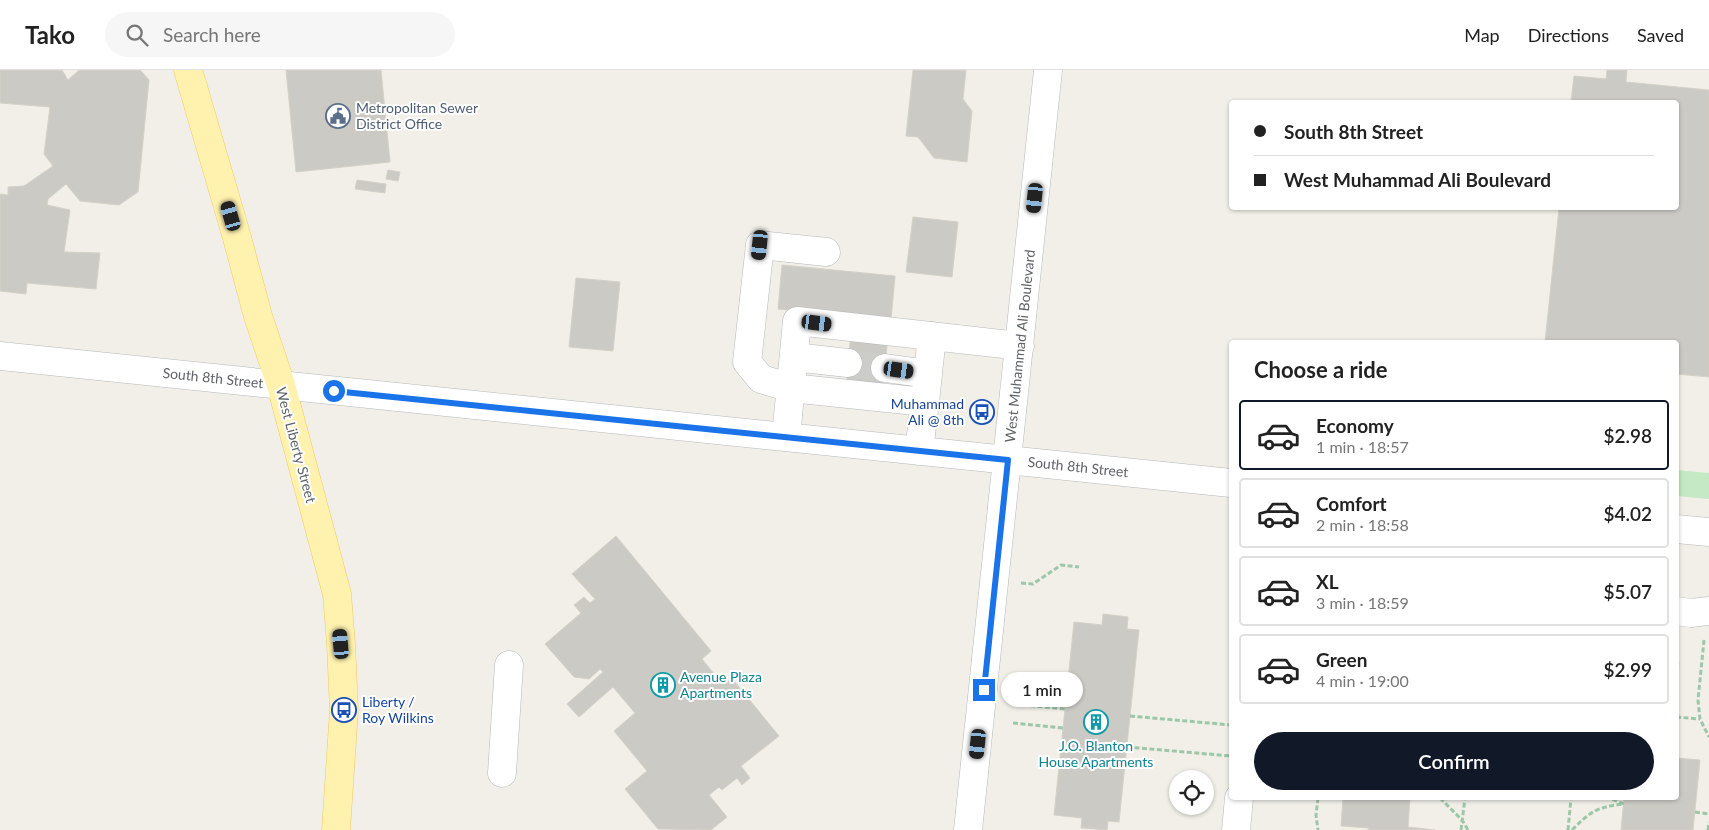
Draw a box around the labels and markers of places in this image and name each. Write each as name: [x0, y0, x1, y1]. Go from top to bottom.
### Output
place label: Metropolitan Sewer District Office: [356, 99, 478, 132]
public building icon: Metropolitan Sewer District Office: [325, 103, 351, 129]
place label: Muhammad Ali @ 8th: [891, 395, 964, 428]
bus stop icon: Muhammad Ali @ 8th: [969, 399, 995, 425]
place label: Avenue Plaza Apartments: [680, 668, 762, 701]
building icon: Avenue Plaza Apartments: [650, 672, 676, 698]
place label: Liberty / Roy Wilkins: [362, 693, 434, 726]
bus stop icon: Liberty / Roy Wilkins: [331, 697, 357, 723]
building icon: J.O. Blanton House Apartments: [1083, 709, 1109, 735]
place label: J.O. Blanton House Apartments: [1039, 737, 1153, 770]

